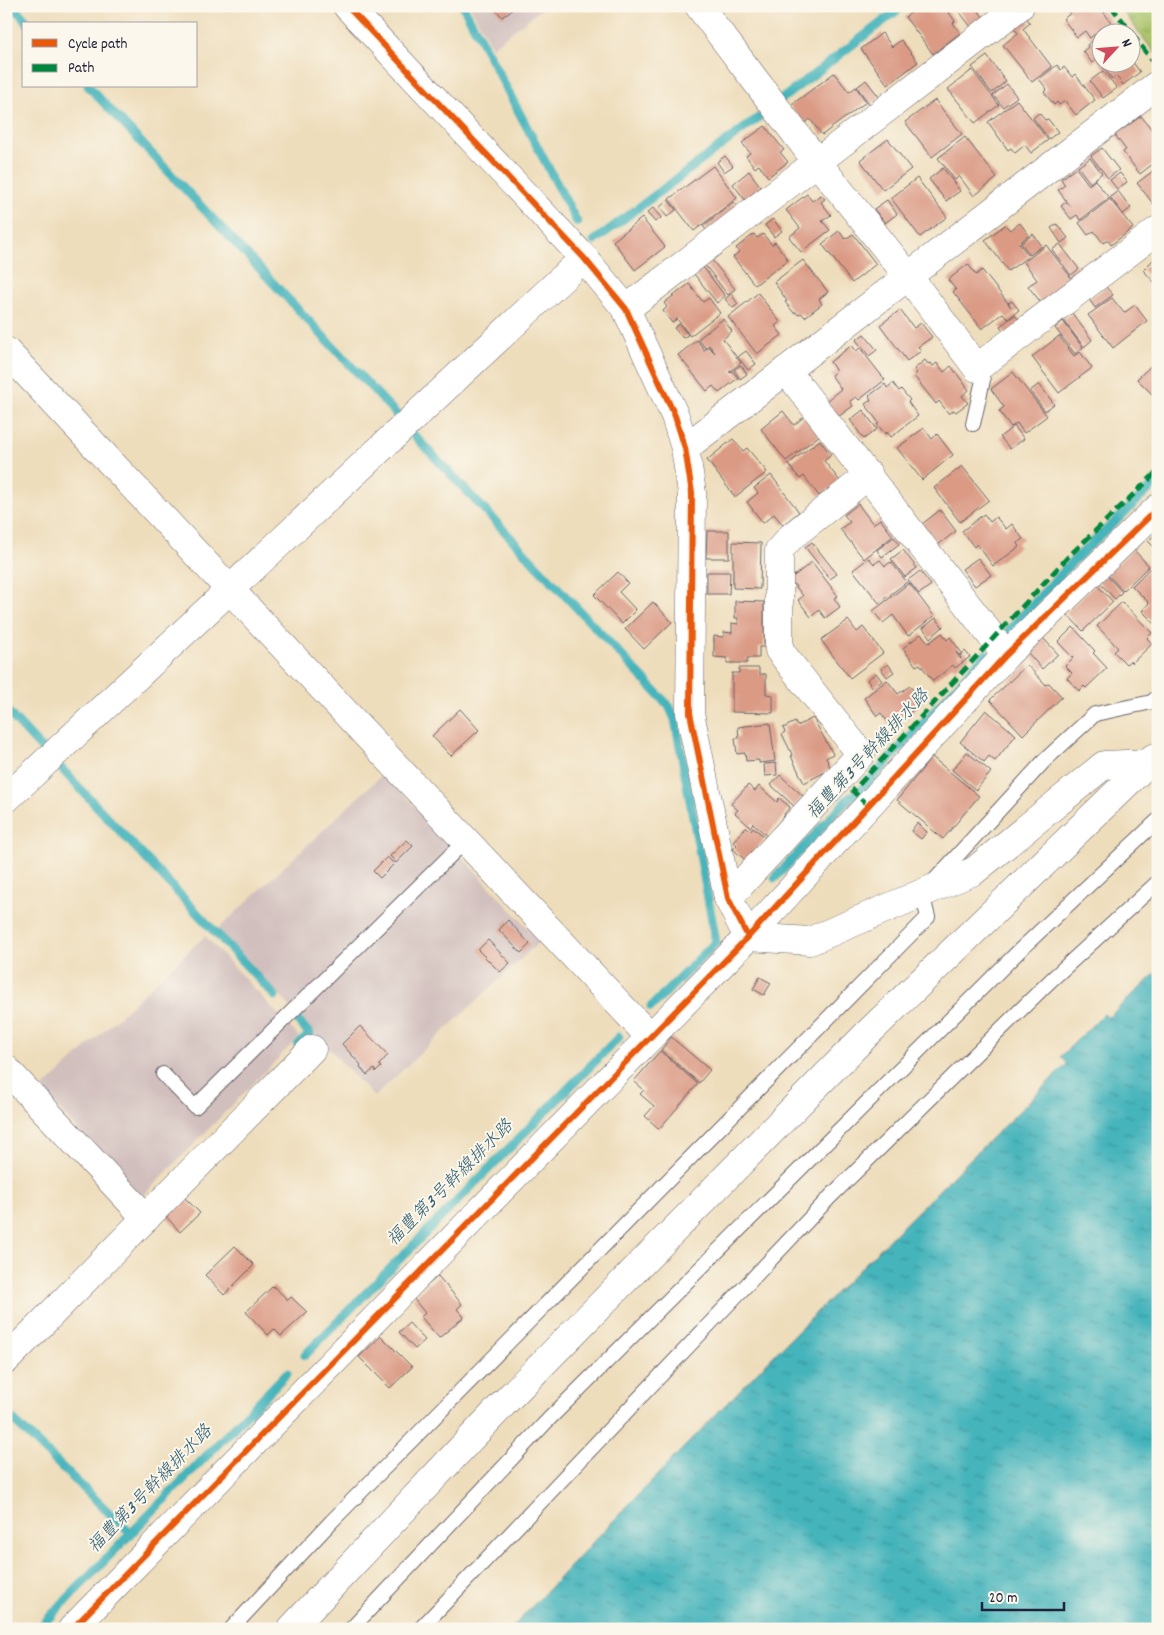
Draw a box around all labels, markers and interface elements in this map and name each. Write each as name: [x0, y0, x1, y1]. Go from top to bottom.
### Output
legend: [22, 22, 198, 88]
north arrow: [1092, 22, 1142, 72]
text: Cycle path: [68, 34, 128, 56]
text: N: [1115, 36, 1136, 51]
text: Path: [68, 58, 94, 80]
water label: 福豊第3号幹線排水路: [802, 684, 937, 826]
water label: 福豊第3号幹線排水路: [382, 1114, 521, 1253]
water label: 福豊第3号幹線排水路: [83, 1419, 220, 1560]
scale bar: [982, 1580, 1064, 1612]
text: 20 m: [989, 1588, 1017, 1610]

